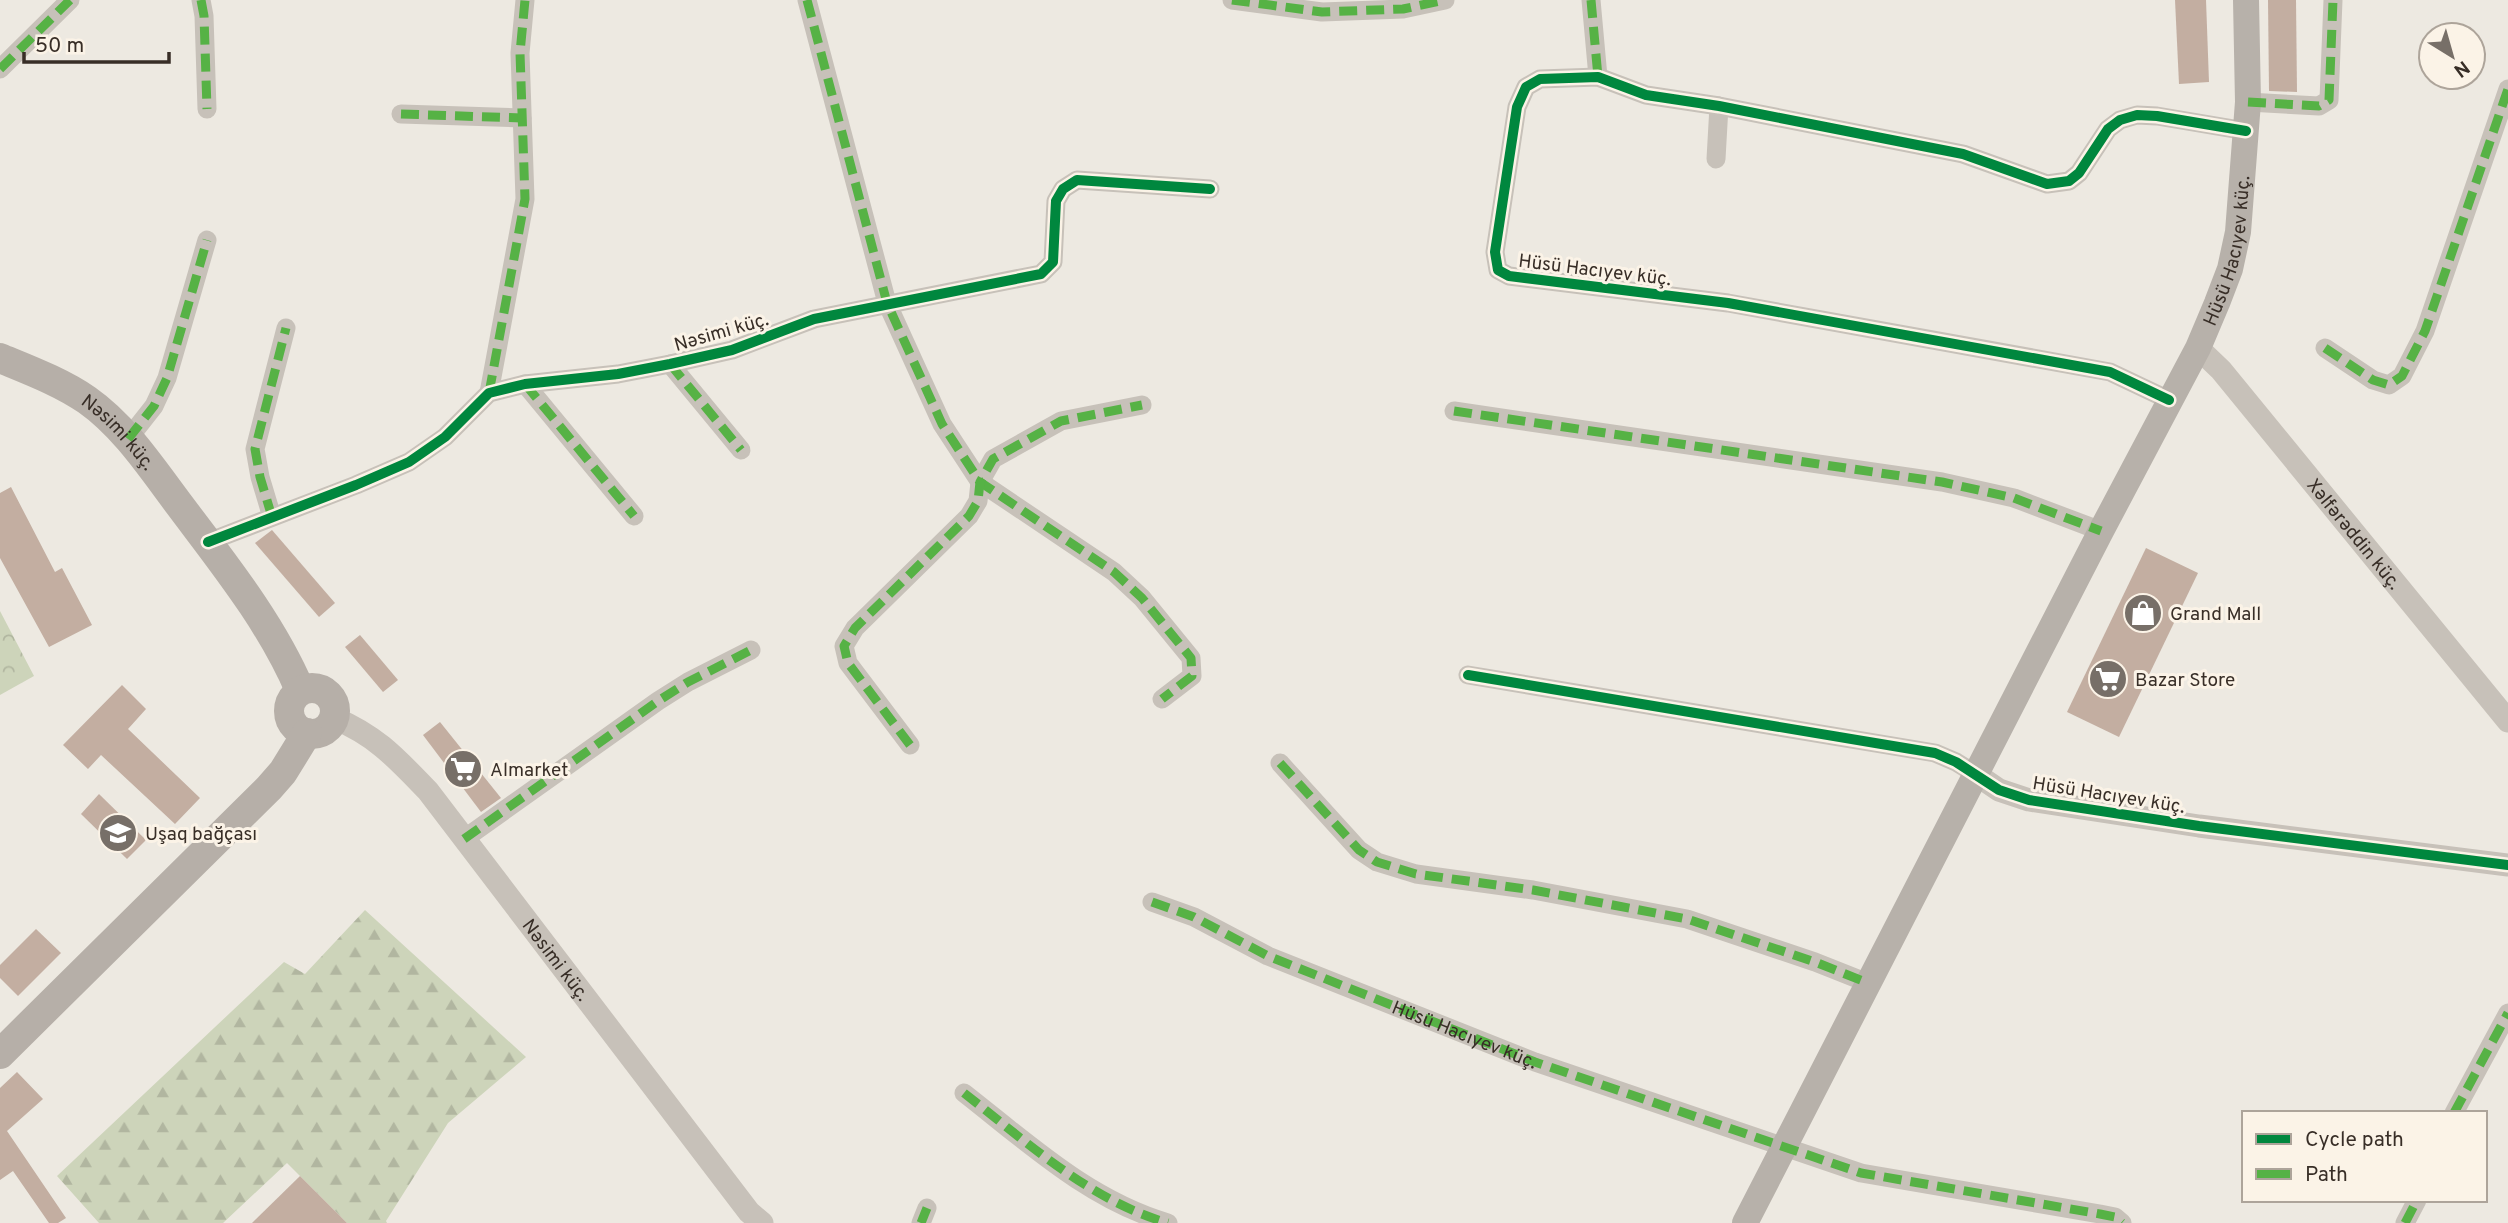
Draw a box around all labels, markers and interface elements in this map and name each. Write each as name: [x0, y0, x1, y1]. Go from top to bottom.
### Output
scale bar: [24, 21, 170, 65]
north arrow: [2417, 21, 2487, 91]
text: 50 m: [35, 33, 84, 60]
text: N: [2448, 54, 2474, 82]
street label: Hüsü Hacıyev küç.: [2199, 175, 2256, 330]
street label: Hüsü Hacıyev küç.: [1517, 250, 1673, 292]
street label: Nəsimi küç.: [671, 308, 772, 358]
street label: Nəsimi küç.: [76, 390, 160, 476]
street label: Xəlfərəddin küç.: [2301, 474, 2406, 595]
shop icon: Grand Mall: [2122, 592, 2164, 634]
place label: Grand Mall: [2170, 603, 2261, 627]
supermarket icon: Bazar Store: [2087, 658, 2129, 700]
place label: Bazar Store: [2135, 669, 2235, 693]
supermarket icon: Almarket: [442, 748, 484, 790]
place label: Almarket: [490, 759, 568, 783]
street label: Hüsü Hacıyev küç.: [2031, 772, 2187, 820]
school or university icon: Uşaq bağçası: [97, 812, 139, 854]
place label: Uşaq bağçası: [145, 823, 257, 847]
street label: Nəsimi küç.: [516, 915, 594, 1007]
street label: Hüsü Hacıyev küç.: [1388, 996, 1540, 1076]
legend: [2242, 1111, 2487, 1202]
text: Cycle path: [2305, 1127, 2404, 1154]
text: Path: [2305, 1162, 2348, 1189]

